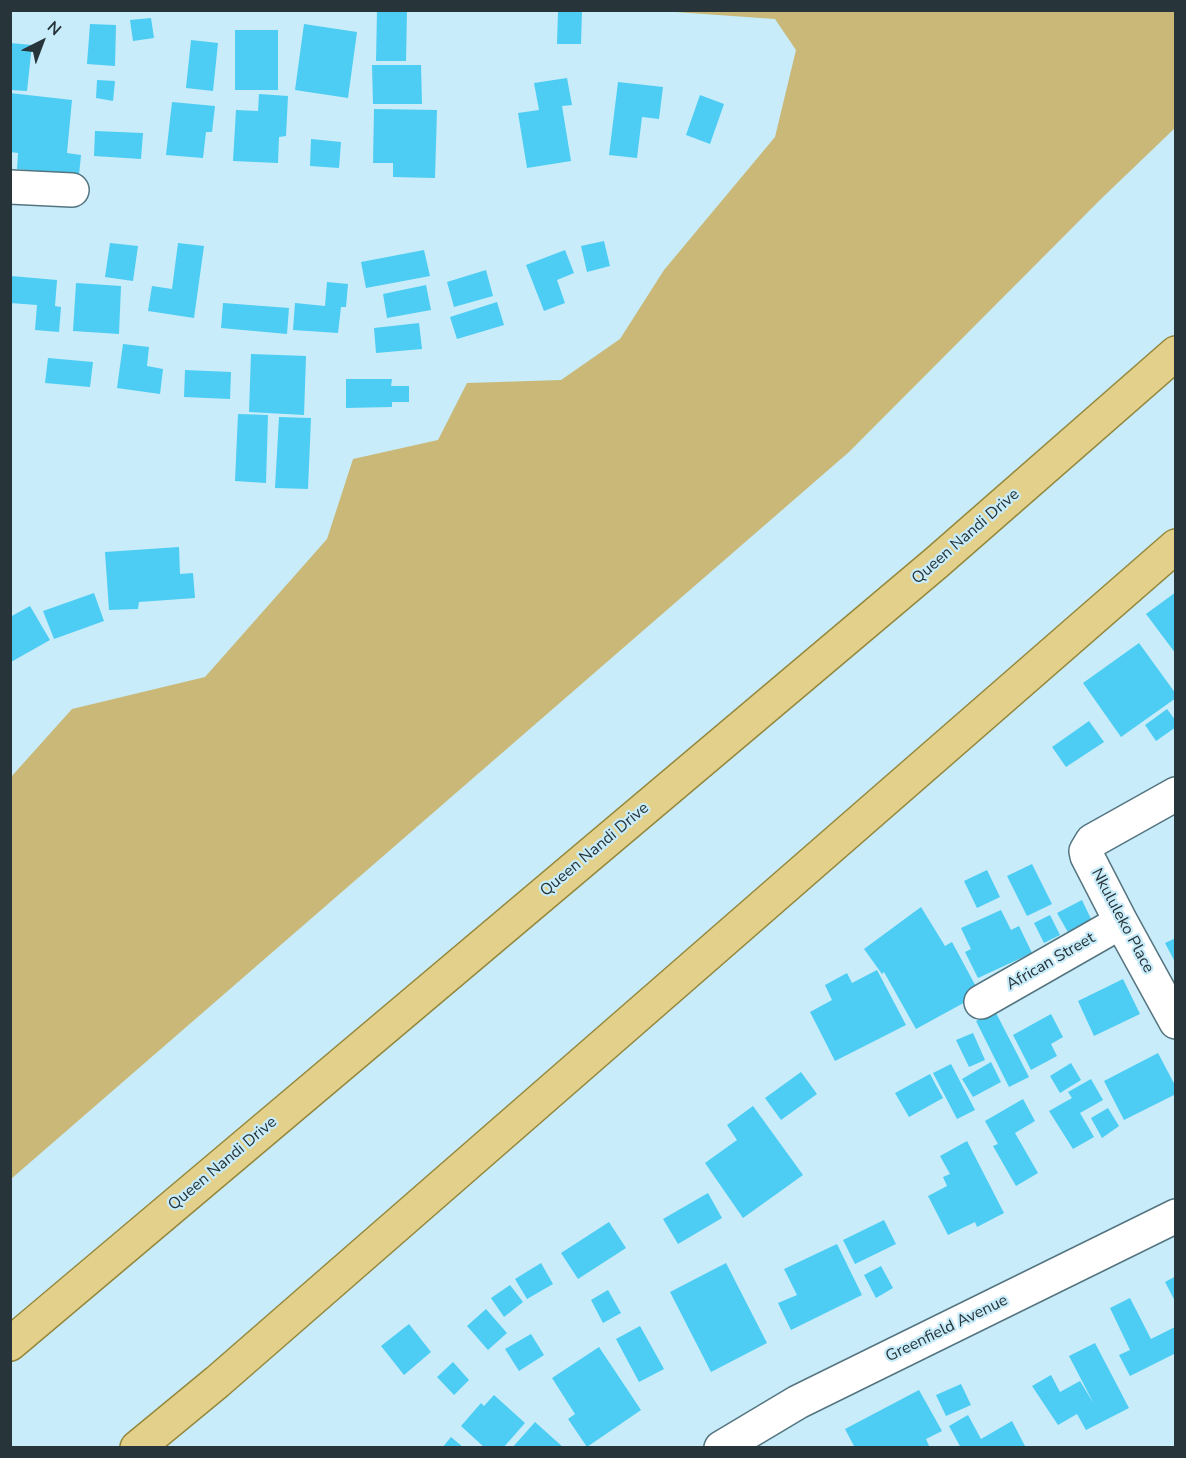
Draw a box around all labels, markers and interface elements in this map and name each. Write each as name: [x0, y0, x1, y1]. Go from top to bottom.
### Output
north arrow: [12, 12, 72, 72]
text: N: [42, 16, 66, 41]
street label: Queen Nandi Drive: [908, 485, 1024, 589]
street label: Queen Nandi Drive: [537, 799, 653, 901]
street label: Nkululeko Place: [1086, 865, 1158, 977]
street label: African Street: [1003, 929, 1099, 995]
street label: Queen Nandi Drive: [165, 1113, 281, 1215]
street label: Greenfield Avenue: [883, 1291, 1011, 1367]

